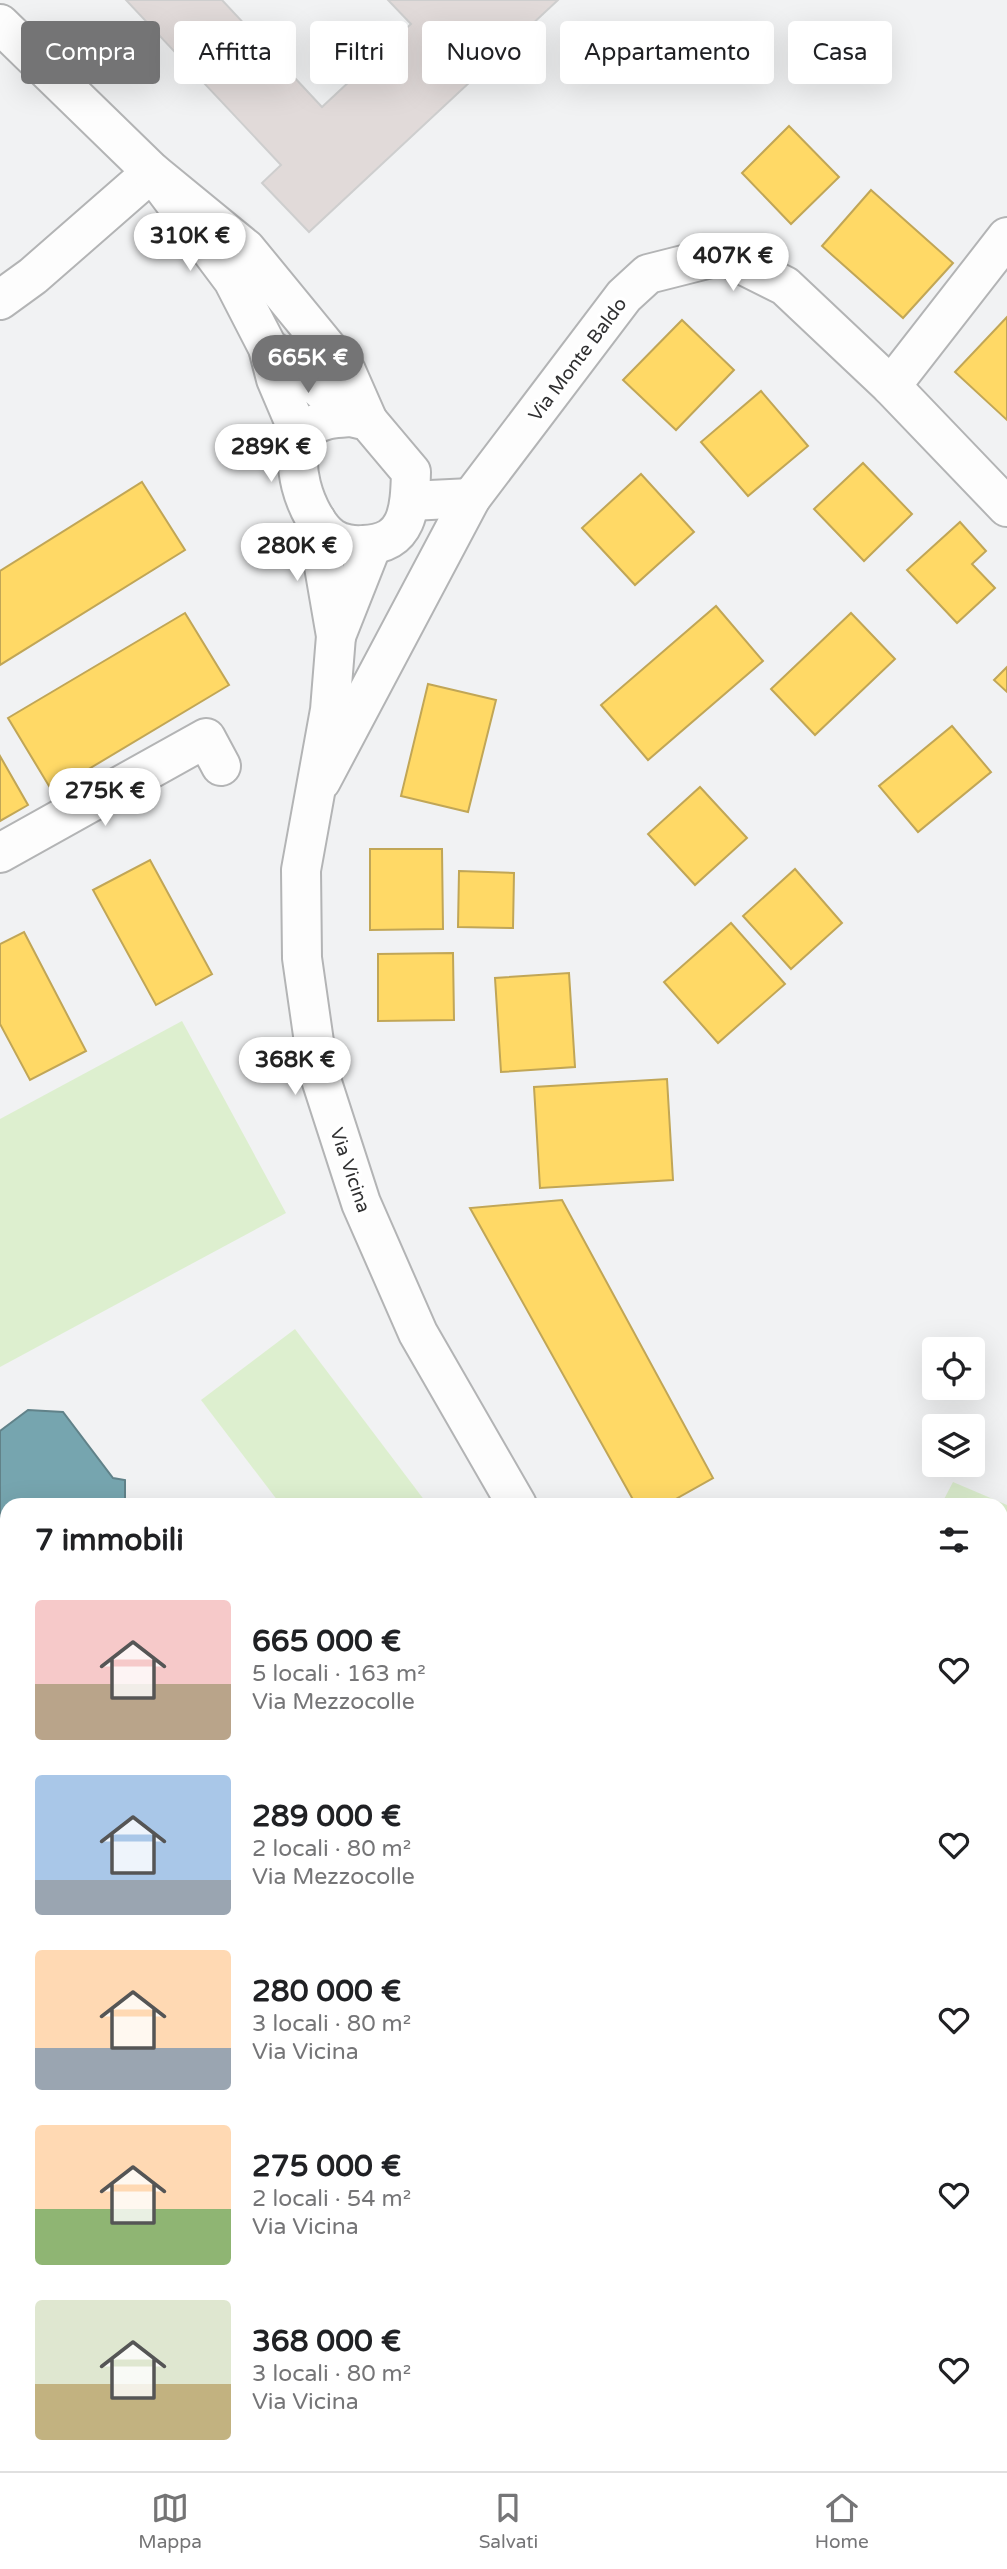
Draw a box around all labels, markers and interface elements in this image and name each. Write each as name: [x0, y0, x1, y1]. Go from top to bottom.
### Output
chip: Compra: [21, 21, 160, 84]
chip: Affitta: [174, 21, 296, 84]
chip: Filtri: [310, 21, 408, 84]
chip: Nuovo: [422, 21, 546, 84]
chip: Appartamento: [560, 21, 774, 84]
chip: Casa: [788, 21, 892, 84]
pin: 310K €: [133, 214, 247, 273]
text: 310K €: [150, 222, 230, 250]
pin: 407K €: [676, 233, 790, 293]
text: 407K €: [693, 242, 773, 270]
street label: Via Monte Baldo: [524, 293, 631, 426]
pin: 665K €: [251, 336, 365, 395]
text: 665K €: [268, 344, 348, 372]
pin: 289K €: [214, 424, 328, 484]
text: 289K €: [231, 433, 311, 461]
pin: 280K €: [240, 524, 354, 583]
text: 280K €: [257, 532, 337, 560]
pin: 275K €: [48, 768, 162, 828]
text: 275K €: [65, 777, 145, 805]
pin: 368K €: [238, 1038, 352, 1097]
text: 368K €: [255, 1046, 335, 1074]
street label: Via Vicina: [325, 1125, 375, 1216]
map controls: [922, 1337, 985, 1477]
button: locate: [922, 1337, 985, 1400]
button: layers: [922, 1414, 985, 1477]
icon: filters: [935, 1521, 973, 1559]
text: 7 immobili: [35, 1522, 184, 1559]
text: 665 000 €: [252, 1623, 401, 1660]
icon: home: [91, 1628, 175, 1712]
icon: heart: [935, 1651, 973, 1689]
text: 5 locali · 163 m²: [252, 1660, 426, 1688]
text: Via Mezzocolle: [252, 1688, 415, 1716]
text: 289 000 €: [252, 1798, 401, 1835]
icon: home: [91, 1803, 175, 1887]
icon: heart: [935, 1826, 973, 1864]
text: 2 locali · 80 m²: [252, 1835, 411, 1863]
text: Via Mezzocolle: [252, 1863, 415, 1891]
text: 280 000 €: [252, 1973, 401, 2010]
icon: home: [91, 1978, 175, 2062]
icon: heart: [935, 2001, 973, 2039]
text: 3 locali · 80 m²: [252, 2010, 411, 2038]
text: Via Vicina: [252, 2038, 359, 2066]
text: 275 000 €: [252, 2148, 401, 2185]
icon: home: [91, 2153, 175, 2237]
icon: heart: [935, 2176, 973, 2214]
text: 2 locali · 54 m²: [252, 2185, 411, 2213]
text: Via Vicina: [252, 2213, 359, 2241]
text: 368 000 €: [252, 2323, 401, 2360]
icon: home: [91, 2328, 175, 2412]
icon: heart: [935, 2351, 973, 2389]
text: 3 locali · 80 m²: [252, 2360, 411, 2388]
text: Via Vicina: [252, 2388, 359, 2416]
tab: Mappa: [138, 2489, 202, 2553]
tab: Salvati: [479, 2489, 538, 2553]
tab: Home: [815, 2489, 869, 2553]

